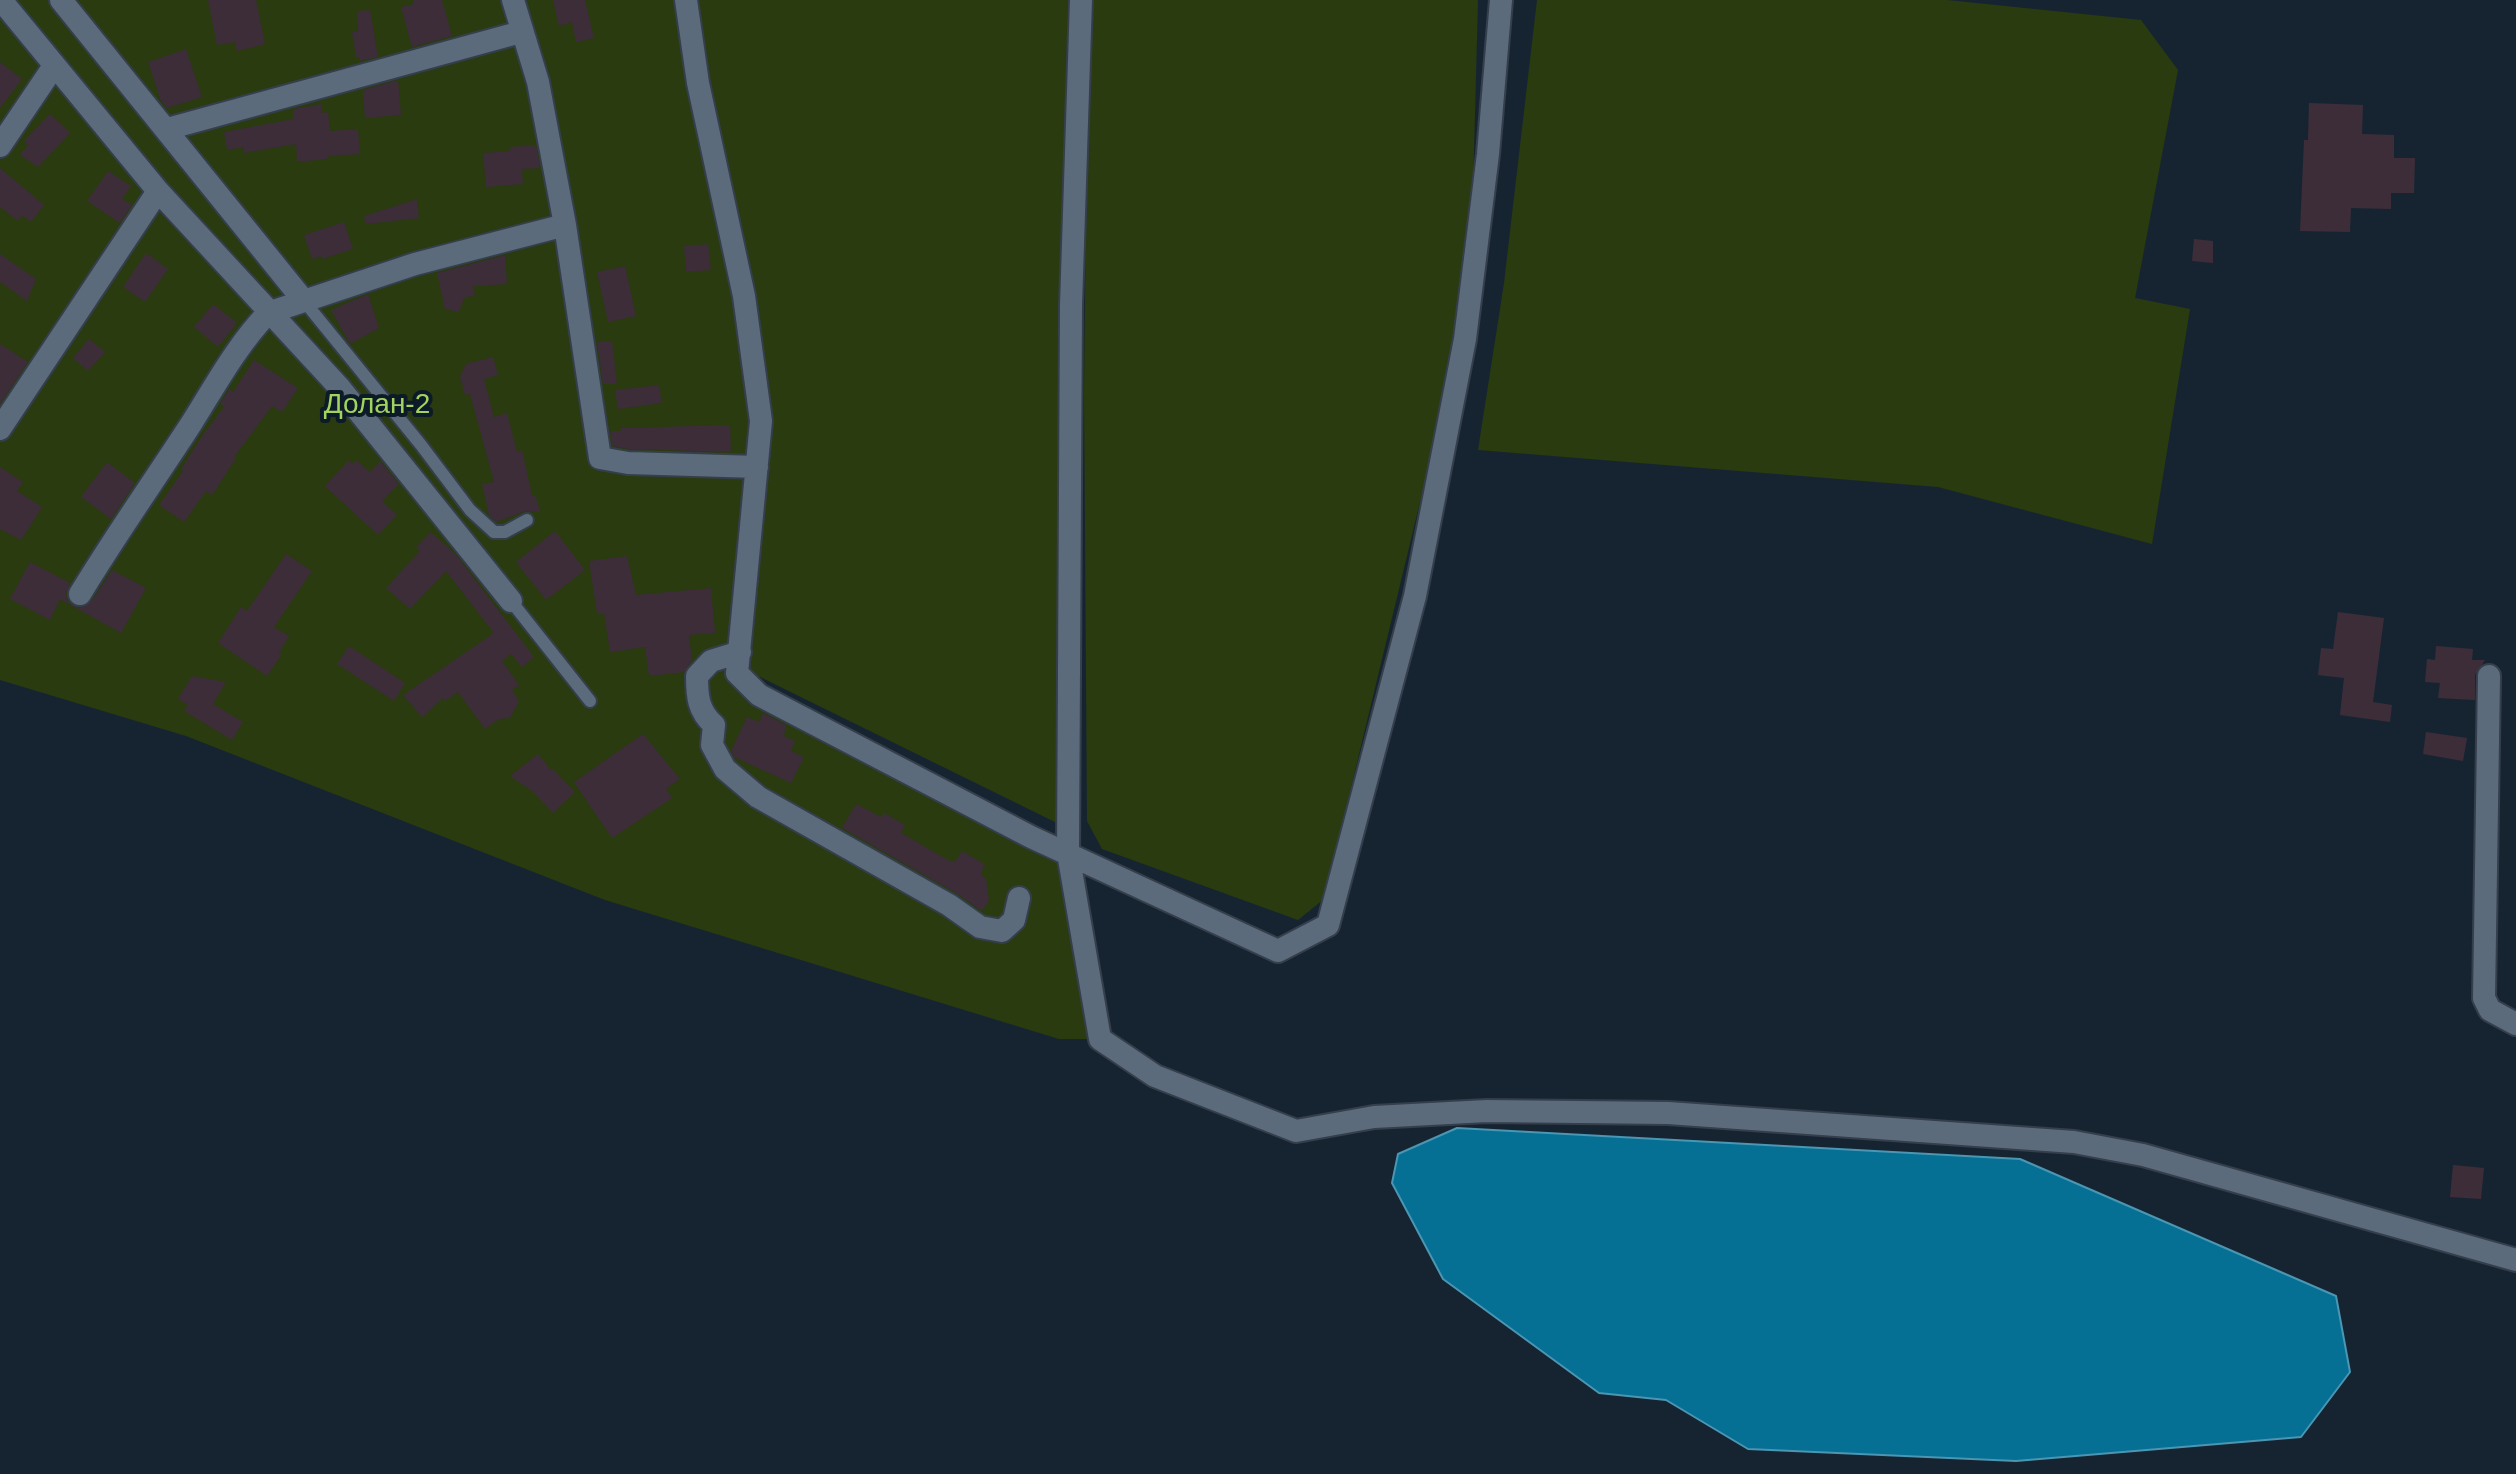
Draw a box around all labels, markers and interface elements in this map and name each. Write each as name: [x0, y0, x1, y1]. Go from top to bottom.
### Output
park label: Долан-2: [324, 388, 430, 422]

